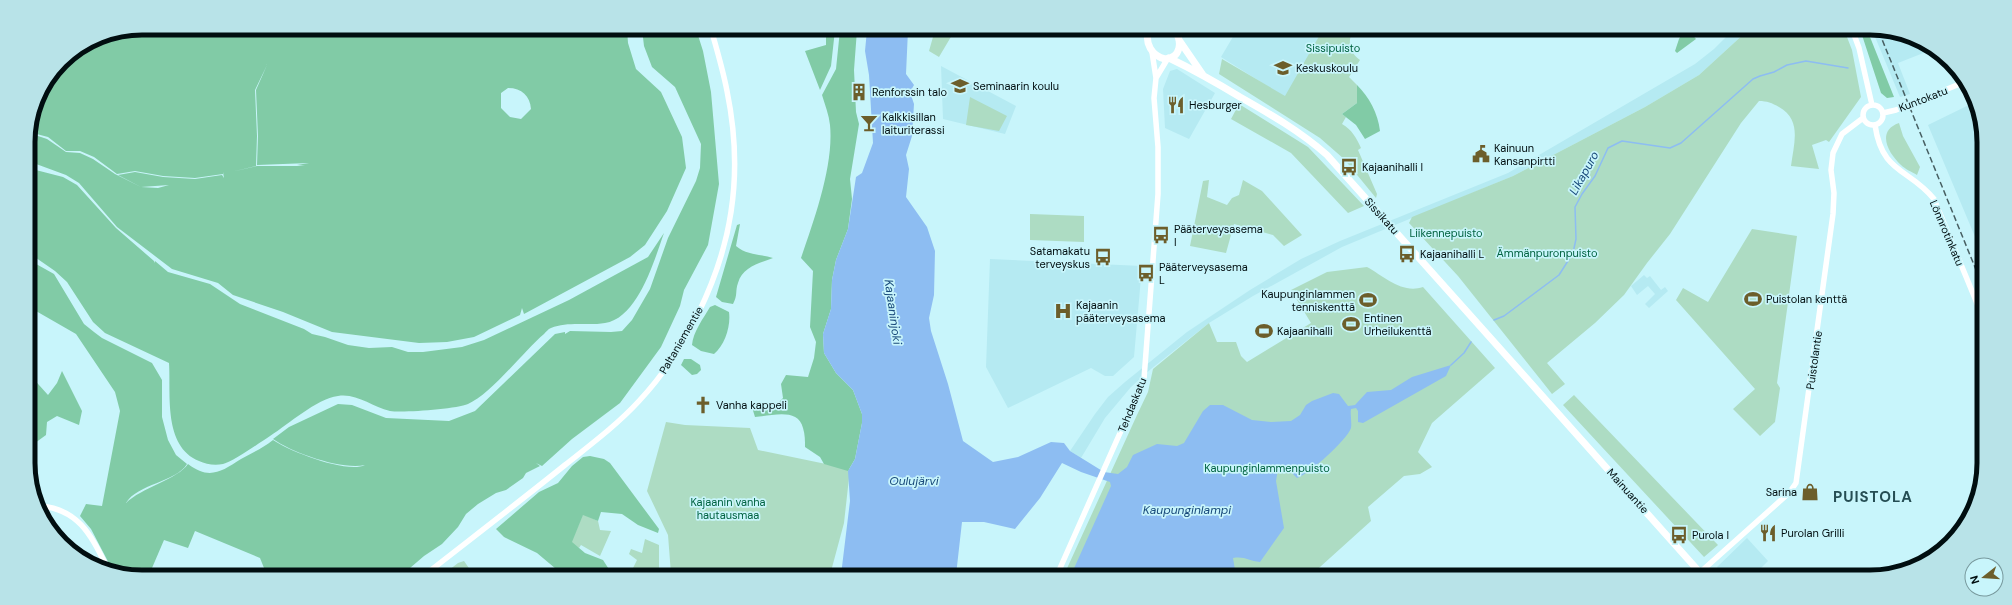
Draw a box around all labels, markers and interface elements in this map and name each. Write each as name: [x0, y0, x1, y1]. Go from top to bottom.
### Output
park label: Sissipuisto: [1306, 41, 1360, 55]
school or university icon: Keskuskoulu: [1273, 58, 1293, 78]
place label: Keskuskoulu: [1296, 61, 1358, 75]
school or university icon: Seminaarin koulu: [950, 76, 970, 96]
place label: Seminaarin koulu: [973, 79, 1059, 93]
building icon: Renforssin talo: [849, 82, 869, 102]
street label: Kuntokatu: [1896, 83, 1950, 115]
place label: Renforssin talo: [872, 85, 947, 99]
restaurant icon: Hesburger: [1166, 95, 1186, 115]
place label: Hesburger: [1189, 98, 1242, 112]
place label: Kalkkisillan laituriterassi: [882, 110, 945, 137]
bar icon: Kalkkisillan laituriterassi: [859, 113, 879, 133]
place label: Kainuun Kansanpirtti: [1494, 141, 1555, 168]
public building icon: Kainuun Kansanpirtti: [1471, 144, 1491, 164]
water label: Likapuro: [1566, 148, 1602, 198]
bus stop icon: Kajaanihalli I: [1339, 157, 1359, 177]
place label: Kajaanihalli I: [1362, 160, 1423, 174]
street label: Sissikatu: [1362, 195, 1402, 237]
street label: Lönnrotinkatu: [1927, 198, 1967, 268]
place label: Pääterveysasema I: [1174, 222, 1263, 249]
bus stop icon: Pääterveysasema I: [1151, 225, 1171, 245]
park label: Liikennepuisto: [1409, 226, 1483, 240]
place label: Satamakatu terveyskus: [1030, 244, 1090, 271]
bus stop icon: Kajaanihalli L: [1397, 244, 1417, 264]
park label: Ämmänpuronpuisto: [1497, 246, 1597, 260]
bus stop icon: Satamakatu terveyskus: [1093, 247, 1113, 267]
place label: Kajaanihalli L: [1420, 247, 1485, 261]
place label: Pääterveysasema L: [1159, 260, 1248, 287]
bus stop icon: Pääterveysasema L: [1136, 263, 1156, 283]
water label: Kajaaninjoki: [881, 278, 906, 347]
place label: Kaupunginlammen tenniskenttä: [1261, 287, 1355, 314]
sports icon: Puistolan kenttä: [1743, 289, 1763, 309]
sports icon: Kaupunginlammen tenniskenttä: [1358, 290, 1378, 310]
place label: Puistolan kenttä: [1766, 292, 1847, 306]
place label: Kajaanin pääterveysasema: [1076, 298, 1166, 325]
hospital icon: Kajaanin pääterveysasema: [1053, 301, 1073, 321]
street label: Paltaniementie: [656, 304, 706, 376]
place label: Entinen Urheilukenttä: [1364, 311, 1432, 338]
sports icon: Entinen Urheilukenttä: [1341, 314, 1361, 334]
sports icon: Kajaanihalli: [1254, 321, 1274, 341]
place label: Kajaanihalli: [1277, 324, 1333, 338]
street label: Puistolantie: [1803, 330, 1825, 390]
street label: Tehdaskatu: [1115, 375, 1149, 435]
church icon: Vanha kappeli: [693, 395, 713, 415]
place label: Vanha kappeli: [716, 398, 787, 412]
park label: Kaupunginlammenpuisto: [1204, 461, 1330, 475]
street label: Mainuantie: [1604, 466, 1652, 516]
water label: Oulujärvi: [889, 473, 940, 489]
shop icon: Sarina: [1800, 482, 1820, 502]
place label: Sarina: [1766, 485, 1797, 499]
district label: PUISTOLA: [1833, 487, 1913, 507]
park label: Kajaanin vanha hautausmaa: [690, 495, 766, 522]
water label: Kaupunginlampi: [1143, 502, 1232, 518]
restaurant icon: Purolan Grilli: [1758, 523, 1778, 543]
bus stop icon: Purola I: [1669, 525, 1689, 545]
place label: Purolan Grilli: [1781, 526, 1844, 540]
place label: Purola I: [1692, 528, 1729, 542]
north arrow: [1964, 557, 2004, 597]
text: N: [1967, 574, 1982, 586]

